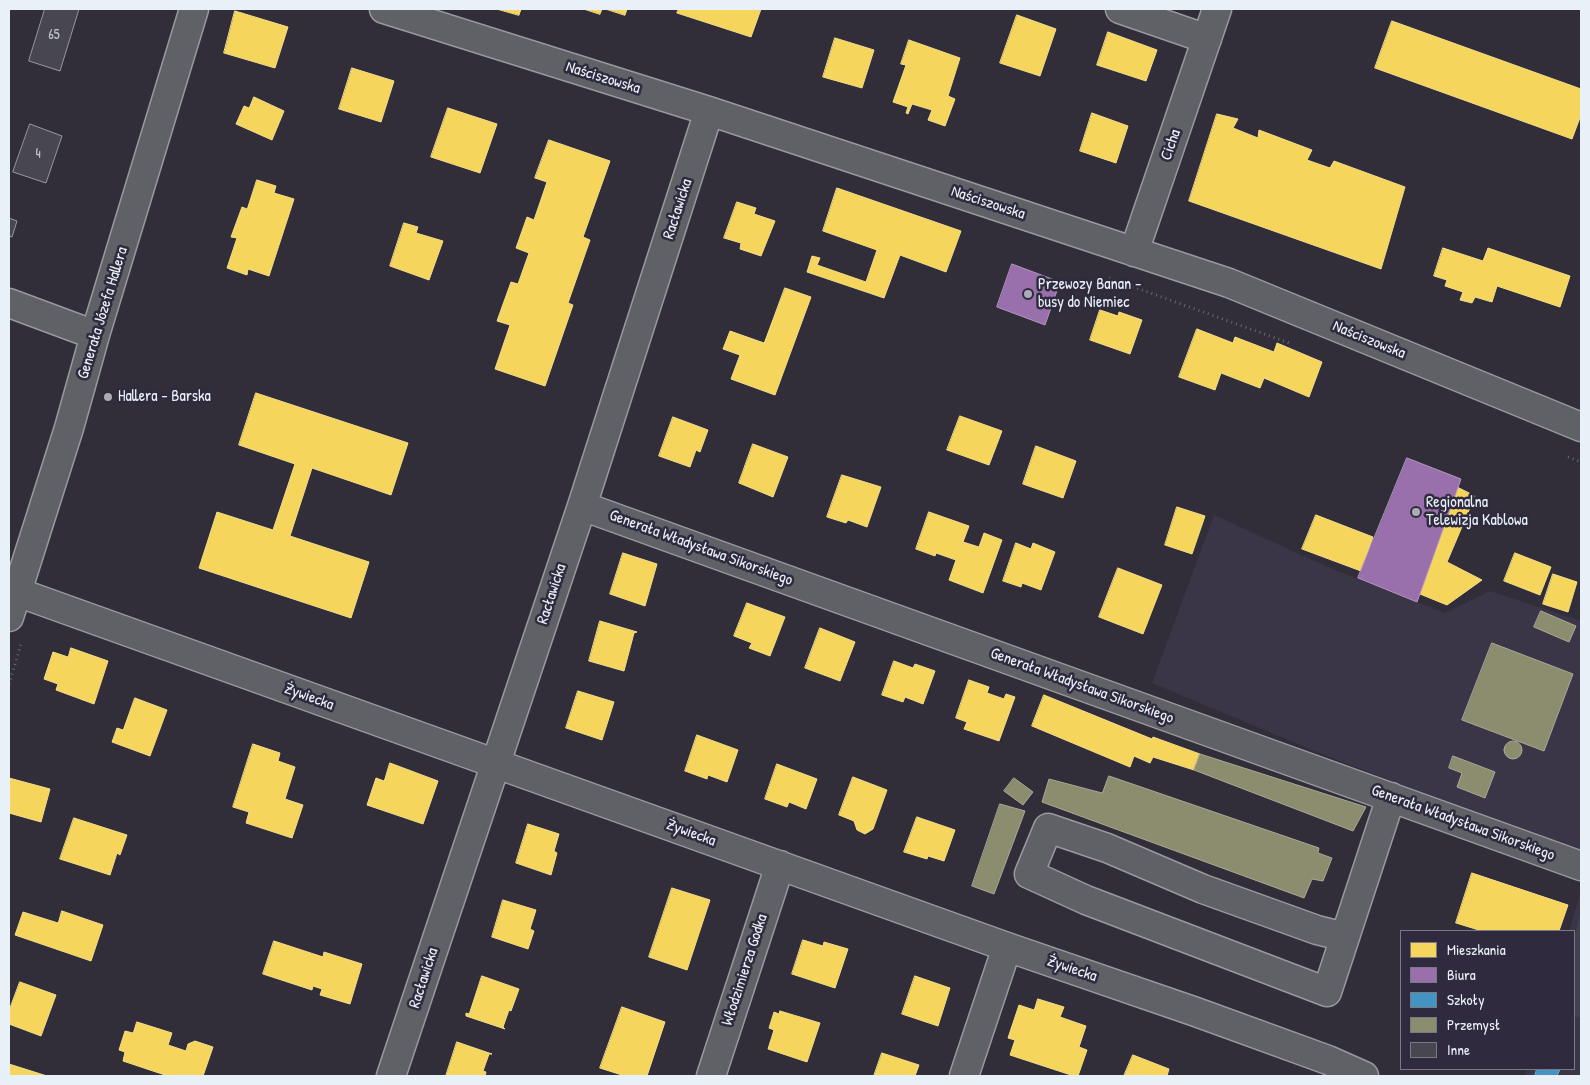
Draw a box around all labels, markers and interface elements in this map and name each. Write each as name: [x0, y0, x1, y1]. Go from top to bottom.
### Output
house number: 65: [48, 27, 60, 43]
street label: Naściszowska: [564, 58, 642, 98]
street label: Cicha: [1157, 127, 1185, 163]
house number: 4: [35, 146, 41, 162]
street label: Racławicka: [659, 176, 697, 242]
street label: Naściszowska: [949, 182, 1027, 224]
street label: Generała Józefa Hallera: [74, 245, 132, 381]
place label: Przewozy Banan - busy do Niemiec: [1038, 275, 1141, 313]
marker: Przewozy Banan - busy do Niemiec: [1022, 288, 1034, 300]
street label: Naściszowska: [1330, 317, 1408, 363]
place label: Hallera - Barska: [118, 387, 211, 407]
marker: Hallera - Barska: [102, 391, 114, 403]
place label: Regionalna Telewizja Kablowa: [1426, 493, 1528, 531]
street label: Generała Władysława Sikorskiego: [607, 506, 795, 590]
marker: Regionalna Telewizja Kablowa: [1410, 506, 1422, 518]
street label: Racławicka: [533, 561, 571, 627]
street label: Generała Władysława Sikorskiego: [988, 644, 1176, 728]
street label: Żywiecka: [282, 679, 336, 715]
street label: Generała Władysława Sikorskiego: [1369, 781, 1557, 865]
street label: Żywiecka: [664, 815, 718, 851]
street label: Włodzimierza Godka: [718, 912, 772, 1028]
legend: [1400, 930, 1575, 1070]
text: Mieszkania: [1447, 939, 1506, 960]
street label: Racławicka: [405, 945, 443, 1011]
street label: Żywiecka: [1045, 952, 1099, 986]
text: Biura: [1447, 964, 1476, 985]
text: Szkoły: [1447, 989, 1485, 1010]
text: Przemysł: [1447, 1014, 1500, 1035]
text: Inne: [1447, 1039, 1470, 1060]

